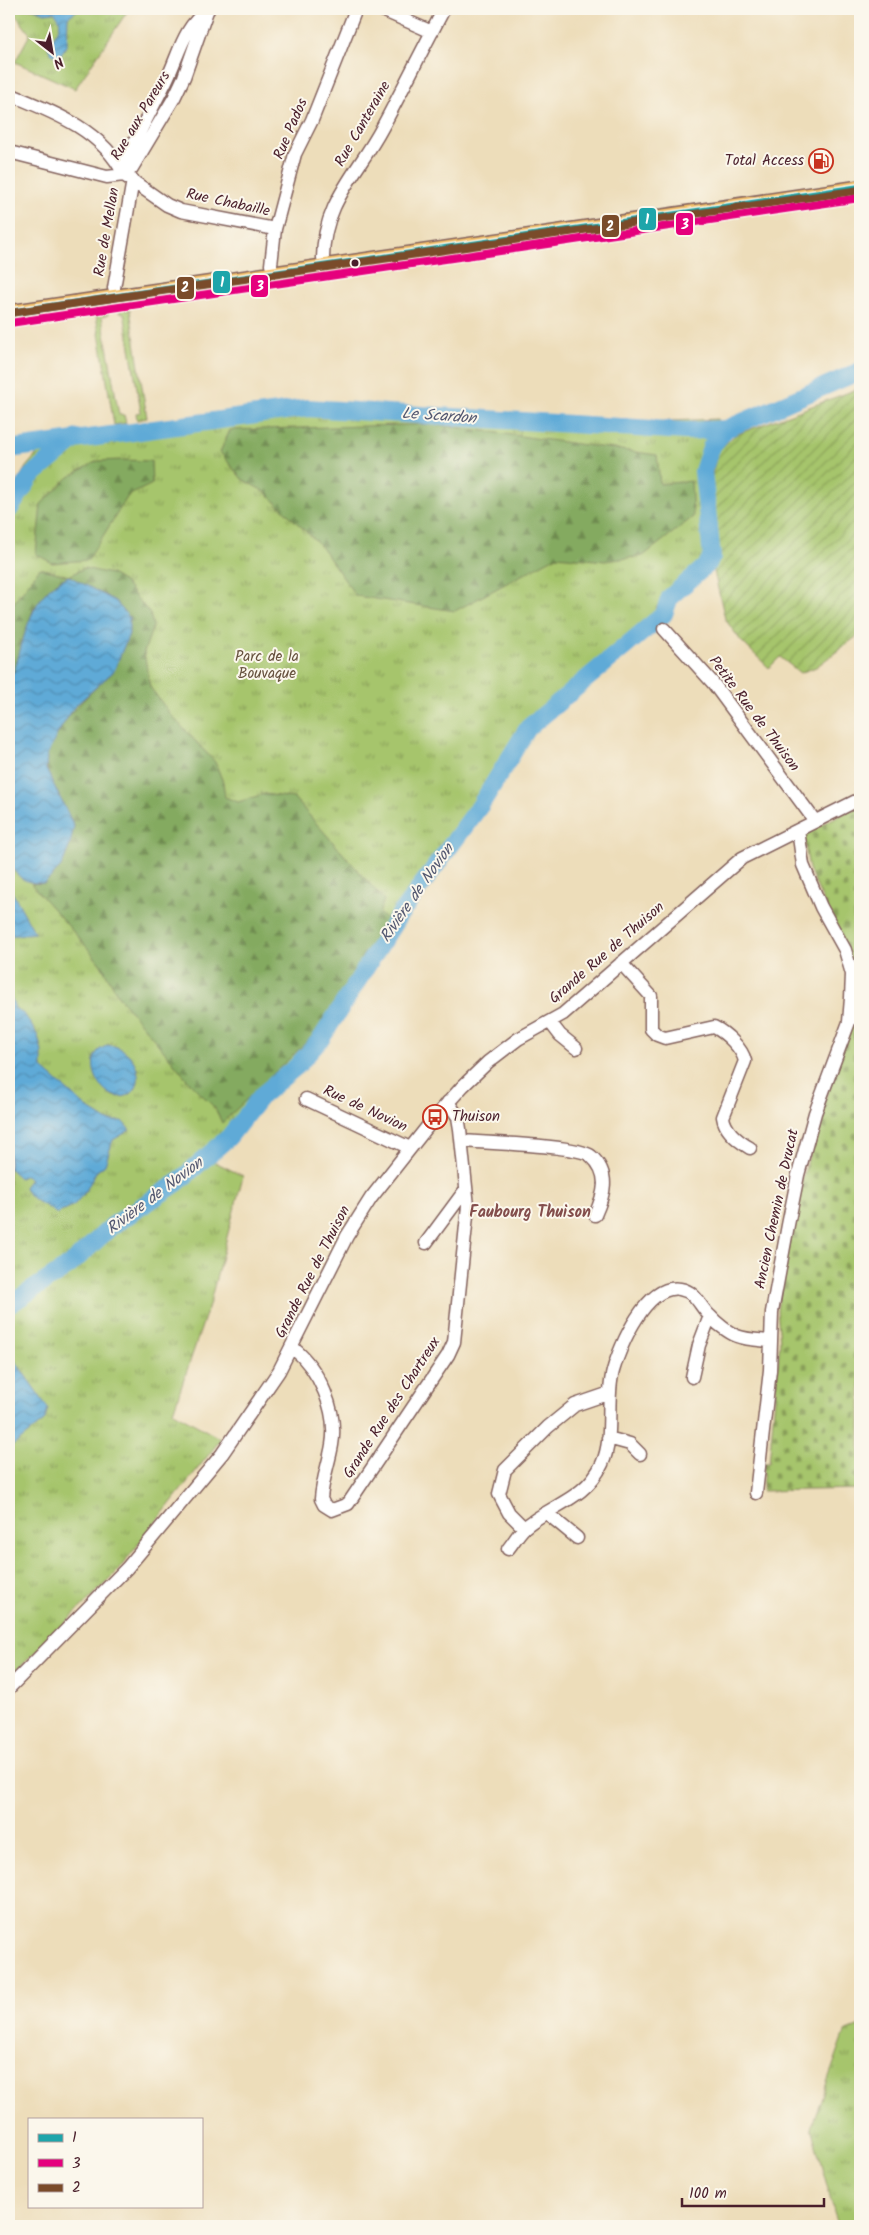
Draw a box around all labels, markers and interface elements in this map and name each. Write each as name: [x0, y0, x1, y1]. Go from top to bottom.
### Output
north arrow: [28, 28, 78, 78]
text: N: [49, 51, 68, 74]
street label: Rue aux Pareurs: [105, 66, 178, 165]
street label: Rue Canteraine: [329, 76, 397, 171]
street label: Rue Pados: [267, 94, 315, 163]
fuel station icon: Total Access: [808, 148, 834, 174]
place label: Total Access: [725, 149, 805, 173]
street label: Rue Chabaille: [184, 182, 272, 224]
street label: Rue de Mellan: [87, 186, 127, 278]
line badge: 1: [638, 207, 657, 231]
text: 1: [645, 209, 650, 231]
line badge: 3: [675, 212, 694, 236]
line badge: 2: [601, 214, 620, 238]
text: 3: [680, 214, 689, 236]
text: 2: [606, 216, 614, 238]
unlabelled marker: [350, 258, 360, 268]
line badge: 1: [212, 270, 231, 294]
text: 1: [220, 272, 225, 294]
line badge: 3: [250, 274, 269, 298]
line badge: 2: [176, 276, 195, 300]
text: 3: [255, 276, 264, 298]
text: 2: [181, 277, 189, 299]
water label: Le Scardon: [401, 401, 479, 431]
park label: Parc de la Bouvaque: [235, 645, 299, 686]
street label: Petite Rue de Thuison: [702, 651, 806, 777]
water label: Rivière de Novion: [374, 837, 461, 948]
street label: Grande Rue de Thuison: [544, 896, 670, 1010]
street label: Rue de Novion: [319, 1079, 411, 1139]
bus stop icon: Thuison: [422, 1104, 448, 1130]
place label: Thuison: [452, 1105, 500, 1129]
street label: Ancien Chemin de Drucat: [748, 1127, 806, 1291]
water label: Rivière de Novion: [101, 1150, 210, 1241]
district label: Faubourg Thuison: [469, 1200, 591, 1225]
street label: Grande Rue de Thuison: [269, 1201, 357, 1343]
street label: Grande Rue des Chartreux: [337, 1332, 447, 1484]
legend: [28, 2118, 202, 2208]
text: 1: [72, 2126, 77, 2150]
text: 3: [72, 2152, 81, 2176]
scale bar: [682, 2175, 824, 2207]
text: 2: [72, 2176, 81, 2200]
text: 100 m: [689, 2182, 727, 2206]

